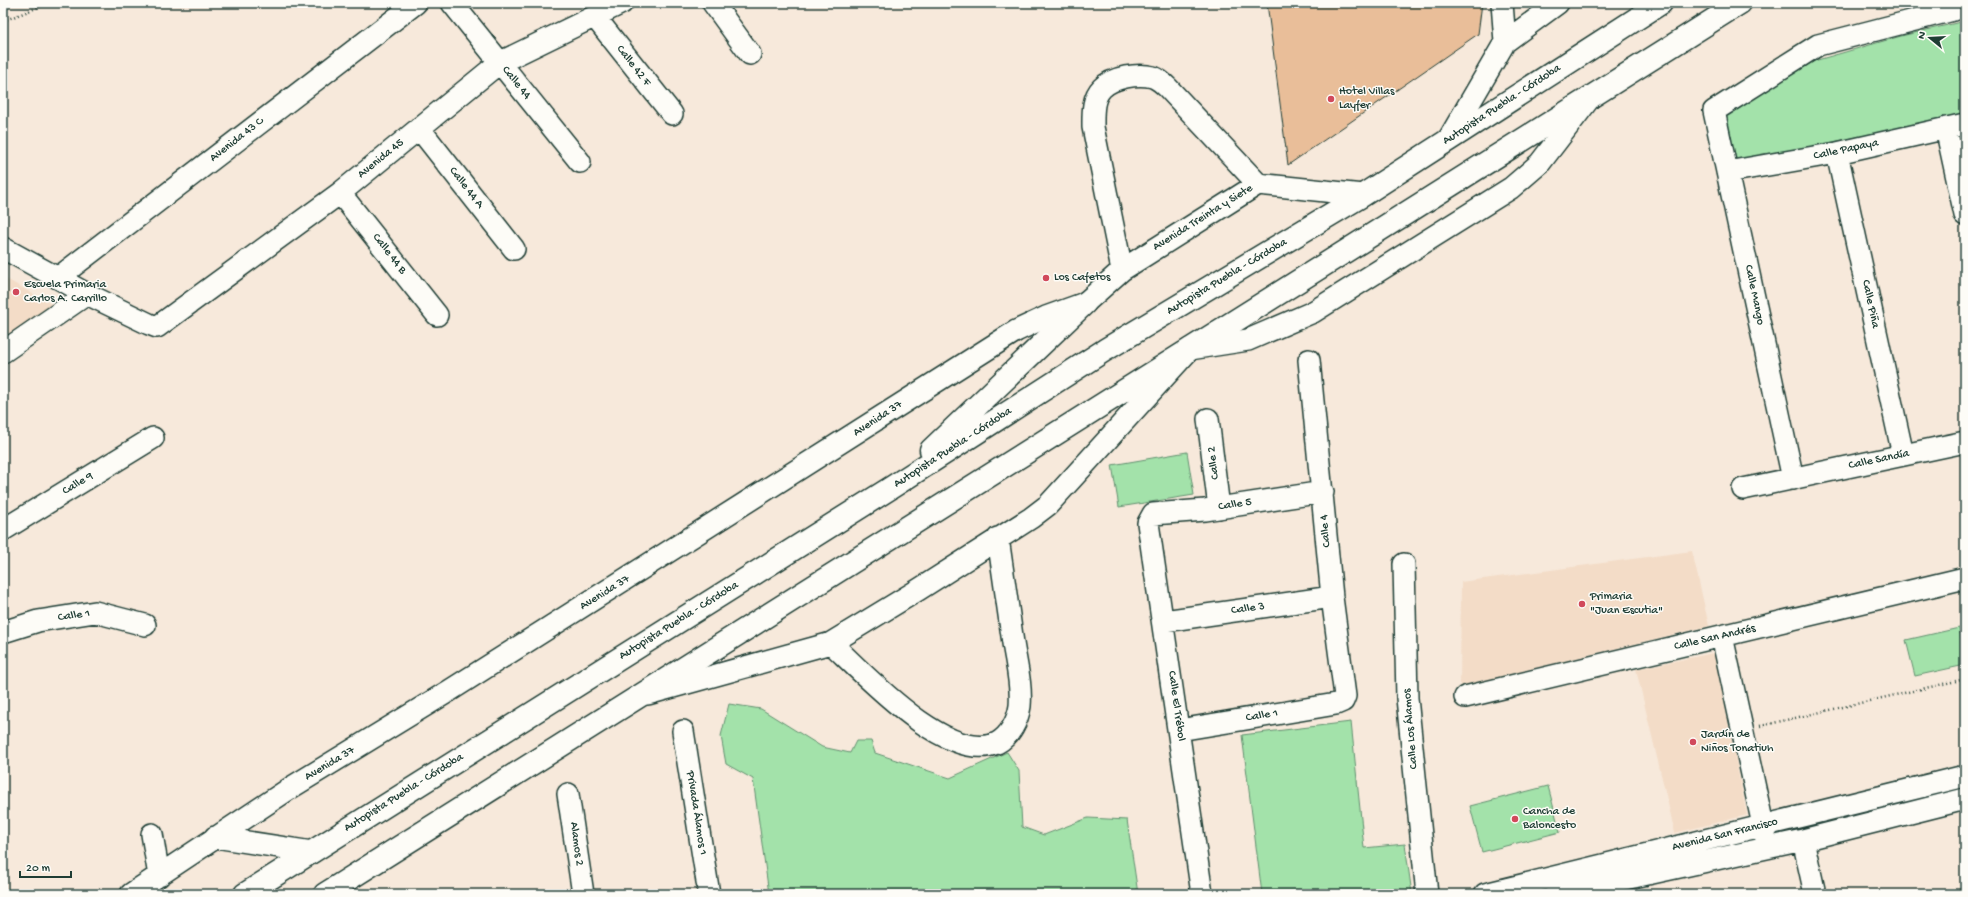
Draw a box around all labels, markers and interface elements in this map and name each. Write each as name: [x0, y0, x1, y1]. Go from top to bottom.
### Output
north arrow: [1910, 18, 1950, 58]
text: N: [1916, 30, 1929, 41]
street label: Calle 42 F: [613, 43, 654, 90]
street label: Autopista Puebla - Córdoba: [1440, 61, 1564, 148]
street label: Calle 44: [498, 64, 534, 103]
place label: Hotel Villas Layfer: [1339, 85, 1395, 113]
marker: Hotel Villas Layfer: [1326, 94, 1336, 104]
street label: Avenida 43 C: [207, 114, 268, 165]
street label: Avenida 45: [355, 136, 407, 182]
street label: Calle Papaya: [1812, 136, 1880, 164]
street label: Calle 44 A: [445, 164, 487, 212]
street label: Avenida Treinta y Siete: [1150, 181, 1256, 255]
street label: Calle 44 B: [369, 231, 410, 278]
street label: Autopista Puebla - Córdoba: [1164, 235, 1290, 319]
street label: Calle Mango: [1741, 264, 1767, 326]
place label: Los Cafetos: [1054, 271, 1111, 285]
marker: Los Cafetos: [1041, 273, 1051, 283]
place label: Escuela Primaria Carlos A. Carrillo: [24, 278, 107, 306]
street label: Calle Piña: [1858, 279, 1882, 330]
marker: Escuela Primaria Carlos A. Carrillo: [11, 287, 21, 297]
street label: Avenida 37: [851, 398, 906, 440]
street label: Autopista Puebla - Córdoba: [891, 404, 1015, 491]
street label: Calle 2: [1205, 445, 1223, 480]
street label: Calle Sandía: [1847, 447, 1911, 473]
street label: Calle 9: [60, 469, 96, 499]
street label: Calle 5: [1217, 495, 1253, 515]
street label: Calle 4: [1318, 514, 1334, 548]
street label: Avenida 37: [578, 572, 633, 614]
street label: Autopista Puebla - Córdoba: [617, 578, 741, 663]
place label: Primaria "Juan Escutia": [1589, 590, 1663, 618]
marker: Primaria "Juan Escutia": [1577, 599, 1587, 609]
street label: Calle 3: [1230, 600, 1266, 618]
street label: Calle 1: [57, 607, 91, 625]
street label: Calle San Andrés: [1673, 622, 1758, 654]
street label: Calle El Trébol: [1164, 670, 1188, 742]
street label: Calle Los Álamos: [1400, 688, 1421, 770]
street label: Calle 1: [1245, 707, 1279, 725]
place label: Jardín de Niños Tonatiuh: [1701, 728, 1774, 756]
marker: Jardín de Niños Tonatiuh: [1688, 737, 1698, 747]
street label: Avenida 37: [302, 743, 358, 784]
street label: Autopista Puebla - Córdoba: [342, 750, 466, 835]
street label: Privada Álamos 1: [682, 769, 710, 856]
place label: Cancha de Baloncesto: [1522, 805, 1576, 833]
marker: Cancha de Baloncesto: [1510, 814, 1520, 824]
street label: Avenida San Francisco: [1671, 815, 1779, 855]
street label: Alamos 2: [566, 821, 586, 867]
scale bar: [20, 853, 71, 879]
text: 20 m: [26, 862, 51, 876]

